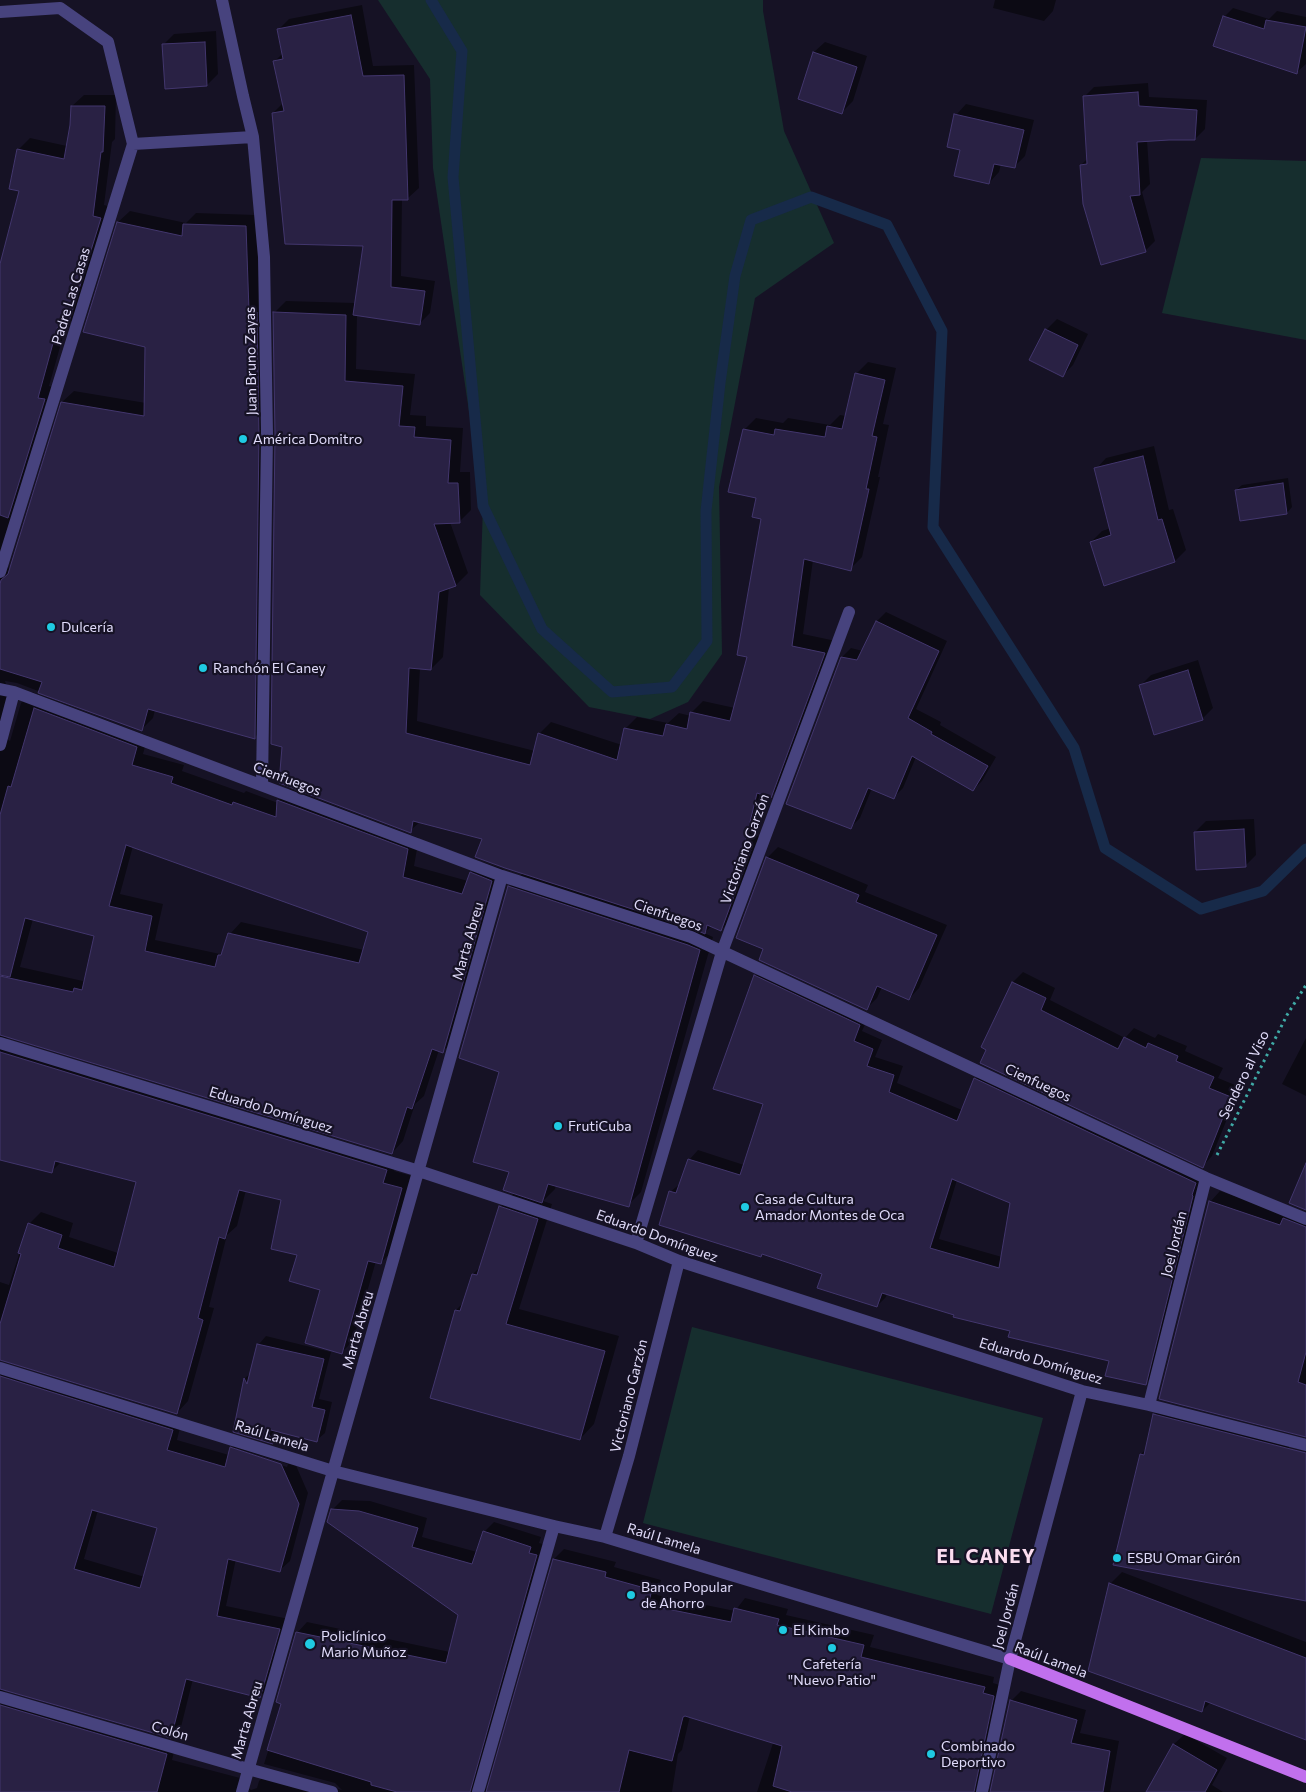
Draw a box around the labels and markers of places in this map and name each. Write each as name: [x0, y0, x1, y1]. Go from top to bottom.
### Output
place label: América Domitro: [253, 431, 362, 447]
marker: América Domitro: [237, 433, 249, 445]
place label: Dulcería: [61, 619, 114, 635]
marker: Dulcería: [45, 621, 57, 633]
place label: Ranchón El Caney: [213, 660, 326, 676]
marker: Ranchón El Caney: [197, 662, 209, 674]
place label: FrutiCuba: [568, 1118, 632, 1134]
marker: FrutiCuba: [552, 1120, 564, 1132]
place label: Casa de Cultura Amador Montes de Oca: [755, 1191, 905, 1224]
marker: Casa de Cultura Amador Montes de Oca: [739, 1201, 751, 1213]
place label: ESBU Omar Girón: [1127, 1550, 1240, 1566]
marker: ESBU Omar Girón: [1111, 1552, 1123, 1564]
place label: Banco Popular de Ahorro: [641, 1579, 733, 1611]
marker: Banco Popular de Ahorro: [625, 1589, 637, 1601]
place label: El Kimbo: [793, 1622, 849, 1638]
marker: El Kimbo: [777, 1624, 789, 1636]
place label: Policlínico Mario Muñoz: [321, 1628, 406, 1660]
marker: Policlínico Mario Muñoz: [303, 1637, 317, 1651]
marker: Cafetería "Nuevo Patio": [826, 1642, 838, 1654]
place label: Cafetería "Nuevo Patio": [788, 1656, 876, 1688]
place label: Combinado Deportivo: [941, 1738, 1015, 1770]
marker: Combinado Deportivo: [925, 1748, 937, 1760]

